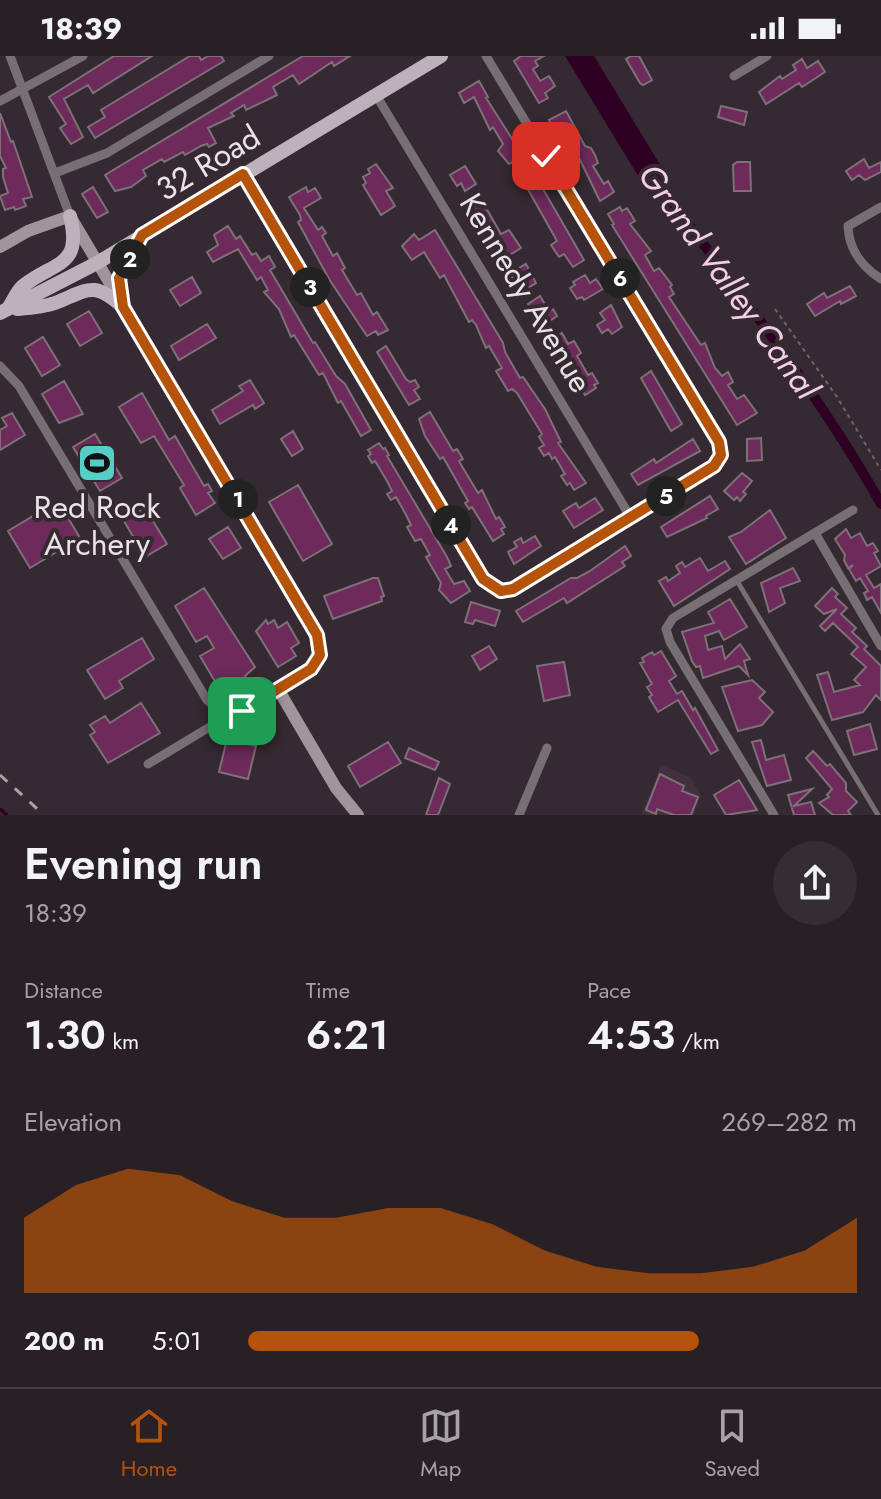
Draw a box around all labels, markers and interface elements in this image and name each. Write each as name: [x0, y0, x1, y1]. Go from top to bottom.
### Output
text: 18:39: [40, 7, 122, 50]
street label: 32 Road: [147, 114, 269, 212]
pin: [512, 122, 580, 190]
icon: check: [524, 134, 568, 178]
water label: Grand Valley Canal: [626, 153, 832, 410]
street label: Kennedy Avenue: [448, 185, 604, 401]
pin: 2: [110, 239, 150, 279]
text: 2: [123, 243, 137, 275]
pin: 6: [600, 258, 640, 298]
text: 6: [613, 262, 627, 294]
pin: 3: [290, 267, 330, 307]
text: 3: [303, 271, 317, 303]
sports icon: Red Rock Archery: [76, 442, 118, 484]
pin: 5: [646, 476, 686, 516]
pin: 1: [218, 479, 258, 519]
text: 5: [659, 480, 673, 512]
text: 1: [232, 483, 244, 515]
place label: Red Rock Archery: [33, 484, 161, 567]
pin: 4: [431, 505, 471, 545]
text: 4: [443, 509, 459, 541]
pin: [208, 677, 276, 745]
icon: arrive: [220, 689, 264, 733]
text: Evening run: [24, 832, 263, 896]
button: share: [773, 841, 857, 925]
text: 18:39: [24, 894, 87, 932]
text: Distance: [24, 974, 103, 1006]
text: Time: [306, 974, 350, 1006]
text: Pace: [587, 974, 631, 1006]
text: 1.30: [24, 1006, 106, 1064]
text: 6:21: [306, 1006, 389, 1064]
text: 4:53: [587, 1006, 675, 1064]
text: km: [106, 1025, 139, 1057]
text: /km: [675, 1025, 720, 1057]
text: Elevation: [24, 1103, 122, 1141]
text: 269–282 m: [721, 1103, 857, 1141]
text: 200 m: [24, 1322, 105, 1360]
text: 5:01: [152, 1322, 202, 1360]
tab: Home: [121, 1404, 177, 1484]
tab: Map: [419, 1404, 463, 1484]
tab: Saved: [704, 1404, 760, 1484]

